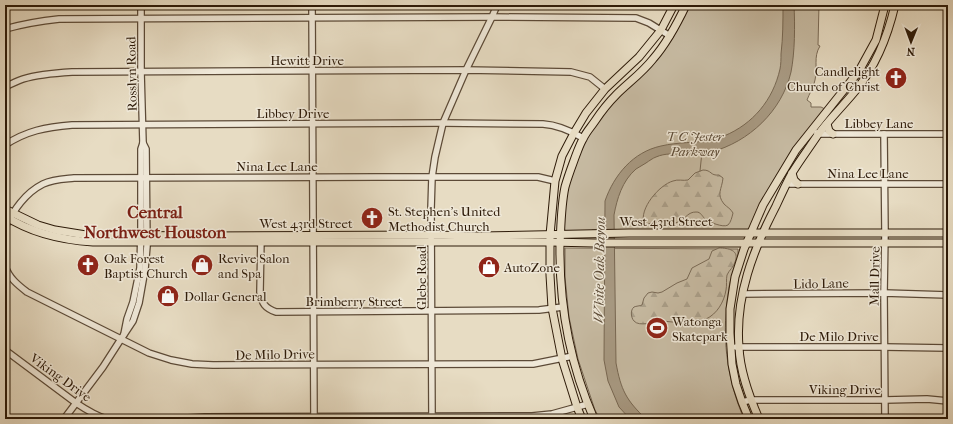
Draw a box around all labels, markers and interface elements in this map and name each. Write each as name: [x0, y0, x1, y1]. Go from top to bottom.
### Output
north arrow: [891, 22, 931, 62]
street label: Rosslyn Road: [123, 36, 140, 112]
text: N: [906, 45, 915, 58]
street label: Hewitt Drive: [270, 53, 344, 68]
place label: Candlelight Church of Christ: [787, 64, 880, 94]
church icon: Candlelight Church of Christ: [883, 65, 909, 91]
street label: Libbey Drive: [257, 106, 330, 121]
street label: Libbey Lane: [845, 116, 914, 131]
park label: T C Jester Parkway: [667, 129, 725, 159]
street label: Nina Lee Lane: [236, 159, 318, 174]
street label: Nina Lee Lane: [827, 166, 909, 181]
district label: Central Northwest Houston: [84, 202, 227, 242]
place label: St. Stephen's United Methodist Church: [388, 204, 501, 234]
church icon: St. Stephen's United Methodist Church: [359, 205, 385, 231]
street label: West 43rd Street: [618, 214, 713, 229]
street label: West 43rd Street: [258, 216, 353, 231]
water label: White Oak Bayou: [590, 216, 609, 323]
street label: Glebe Road: [414, 245, 429, 310]
street label: Mall Drive: [866, 245, 883, 306]
place label: Oak Forest Baptist Church: [104, 251, 189, 281]
place label: Revive Salon and Spa: [218, 251, 290, 281]
church icon: Oak Forest Baptist Church: [75, 252, 101, 278]
shop icon: Revive Salon and Spa: [189, 252, 215, 278]
shop icon: AutoZone: [476, 254, 502, 280]
place label: AutoZone: [503, 260, 560, 275]
street label: Lido Lane: [793, 276, 850, 291]
shop icon: Dollar General: [155, 283, 181, 309]
place label: Dollar General: [184, 289, 267, 304]
street label: Brimberry Street: [306, 294, 403, 309]
place label: Watonga Skatepark: [671, 314, 728, 344]
sports icon: Watonga Skatepark: [644, 315, 670, 341]
street label: De Milo Drive: [799, 329, 879, 344]
street label: De Milo Drive: [235, 346, 315, 363]
street label: Viking Drive: [26, 350, 95, 405]
street label: Viking Drive: [808, 382, 881, 397]

